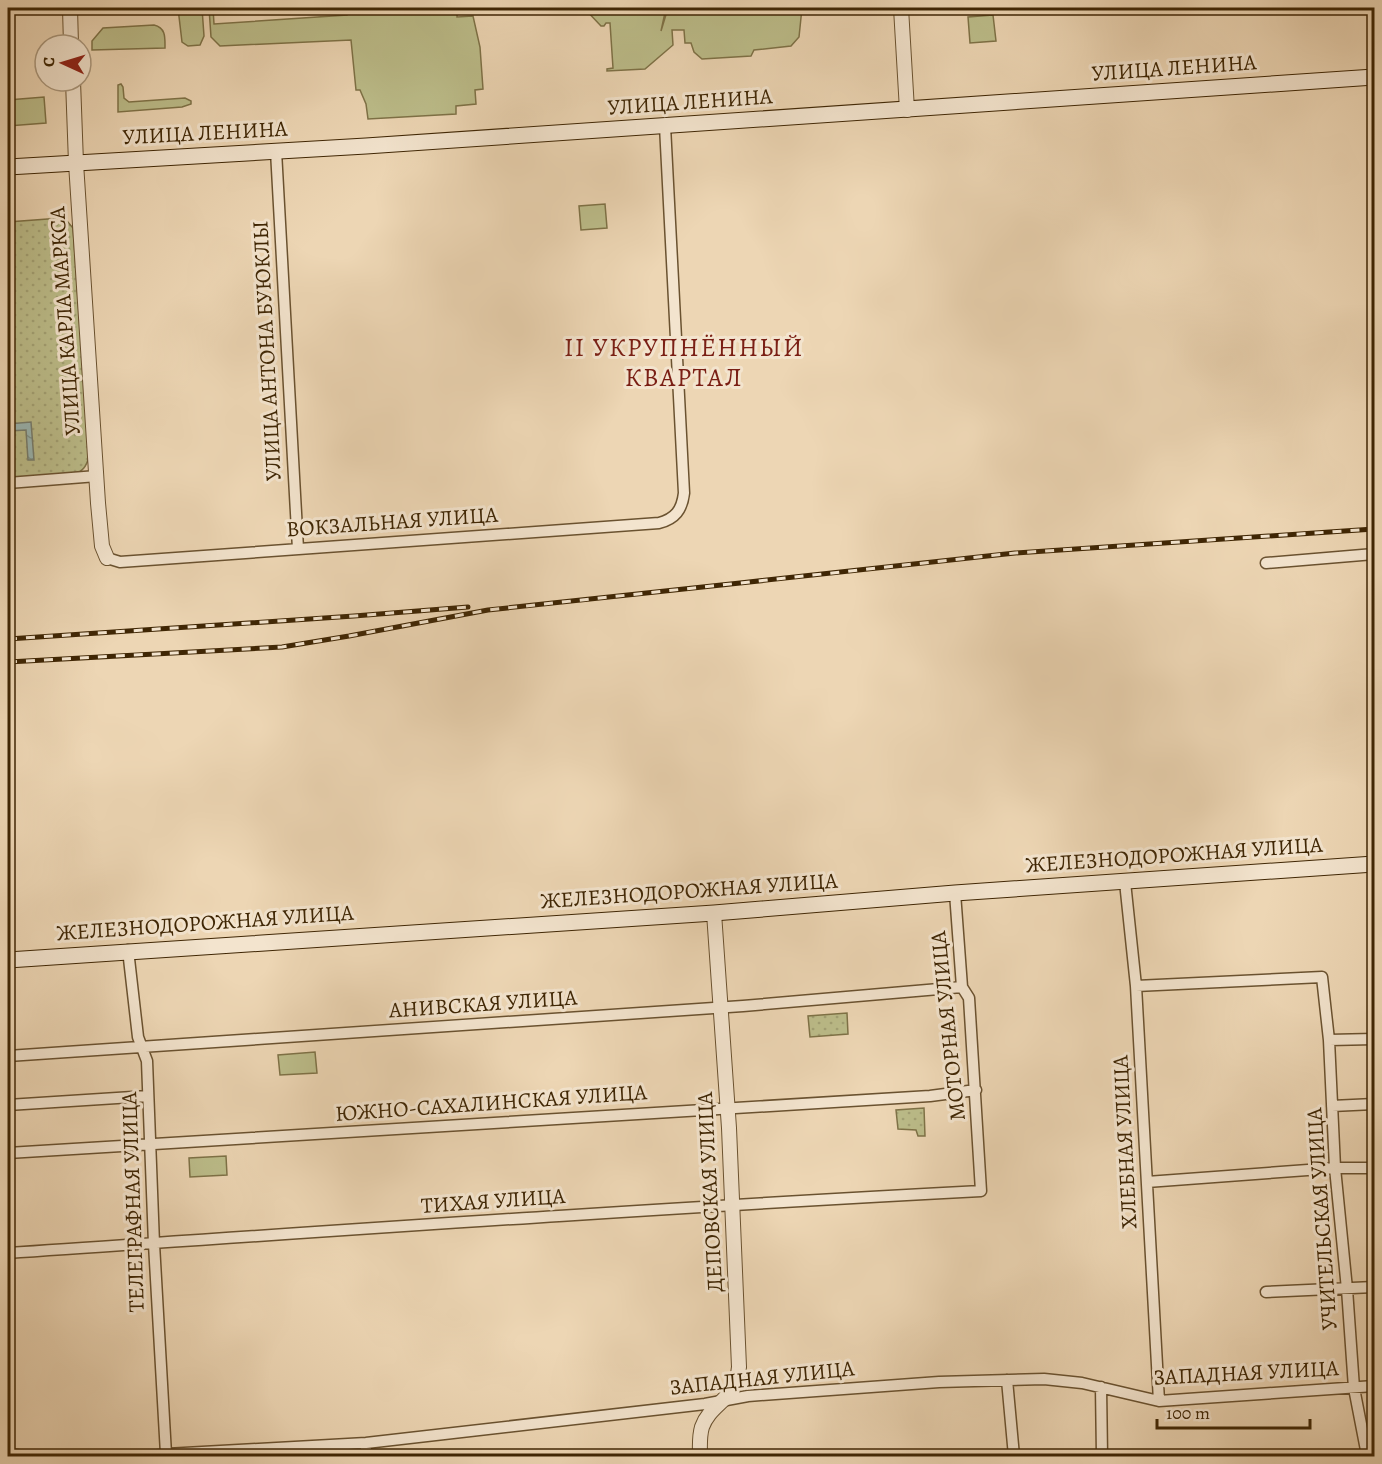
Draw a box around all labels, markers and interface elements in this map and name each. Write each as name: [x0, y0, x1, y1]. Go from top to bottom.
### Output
north arrow: [33, 33, 93, 93]
street label: УЛИЦА ЛЕНИНА: [1091, 47, 1259, 89]
text: С: [38, 56, 60, 68]
street label: УЛИЦА ЛЕНИНА: [607, 81, 775, 123]
street label: УЛИЦА ЛЕНИНА: [122, 114, 289, 152]
street label: УЛИЦА КАРЛА МАРКСА: [42, 204, 88, 436]
street label: УЛИЦА АНТОНА БУЮКЛЫ: [245, 220, 289, 482]
district label: II УКРУПНЁННЫЙ КВАРТАЛ: [564, 330, 804, 395]
street label: ВОКЗАЛЬНАЯ УЛИЦА: [285, 500, 500, 544]
street label: ЖЕЛЕЗНОДОРОЖНАЯ УЛИЦА: [1024, 830, 1325, 880]
street label: ЖЕЛЕЗНОДОРОЖНАЯ УЛИЦА: [539, 866, 840, 916]
street label: ЖЕЛЕЗНОДОРОЖНАЯ УЛИЦА: [55, 898, 356, 948]
street label: МОТОРНАЯ УЛИЦА: [923, 928, 973, 1122]
street label: АНИВСКАЯ УЛИЦА: [387, 982, 579, 1026]
street label: ХЛЕБНАЯ УЛИЦА: [1105, 1053, 1145, 1230]
street label: ЮЖНО-САХАЛИНСКАЯ УЛИЦА: [334, 1077, 649, 1129]
street label: ТЕЛЕГРАФНАЯ УЛИЦА: [114, 1090, 152, 1313]
street label: ДЕПОВСКАЯ УЛИЦА: [690, 1090, 730, 1293]
street label: УЧИТЕЛЬСКАЯ УЛИЦА: [1299, 1106, 1345, 1331]
street label: ТИХАЯ УЛИЦА: [420, 1181, 567, 1221]
street label: ЗАПАДНАЯ УЛИЦА: [668, 1353, 857, 1403]
street label: ЗАПАДНАЯ УЛИЦА: [1153, 1353, 1341, 1393]
scale bar: [1157, 1392, 1310, 1430]
text: 100 m: [1166, 1401, 1210, 1425]

